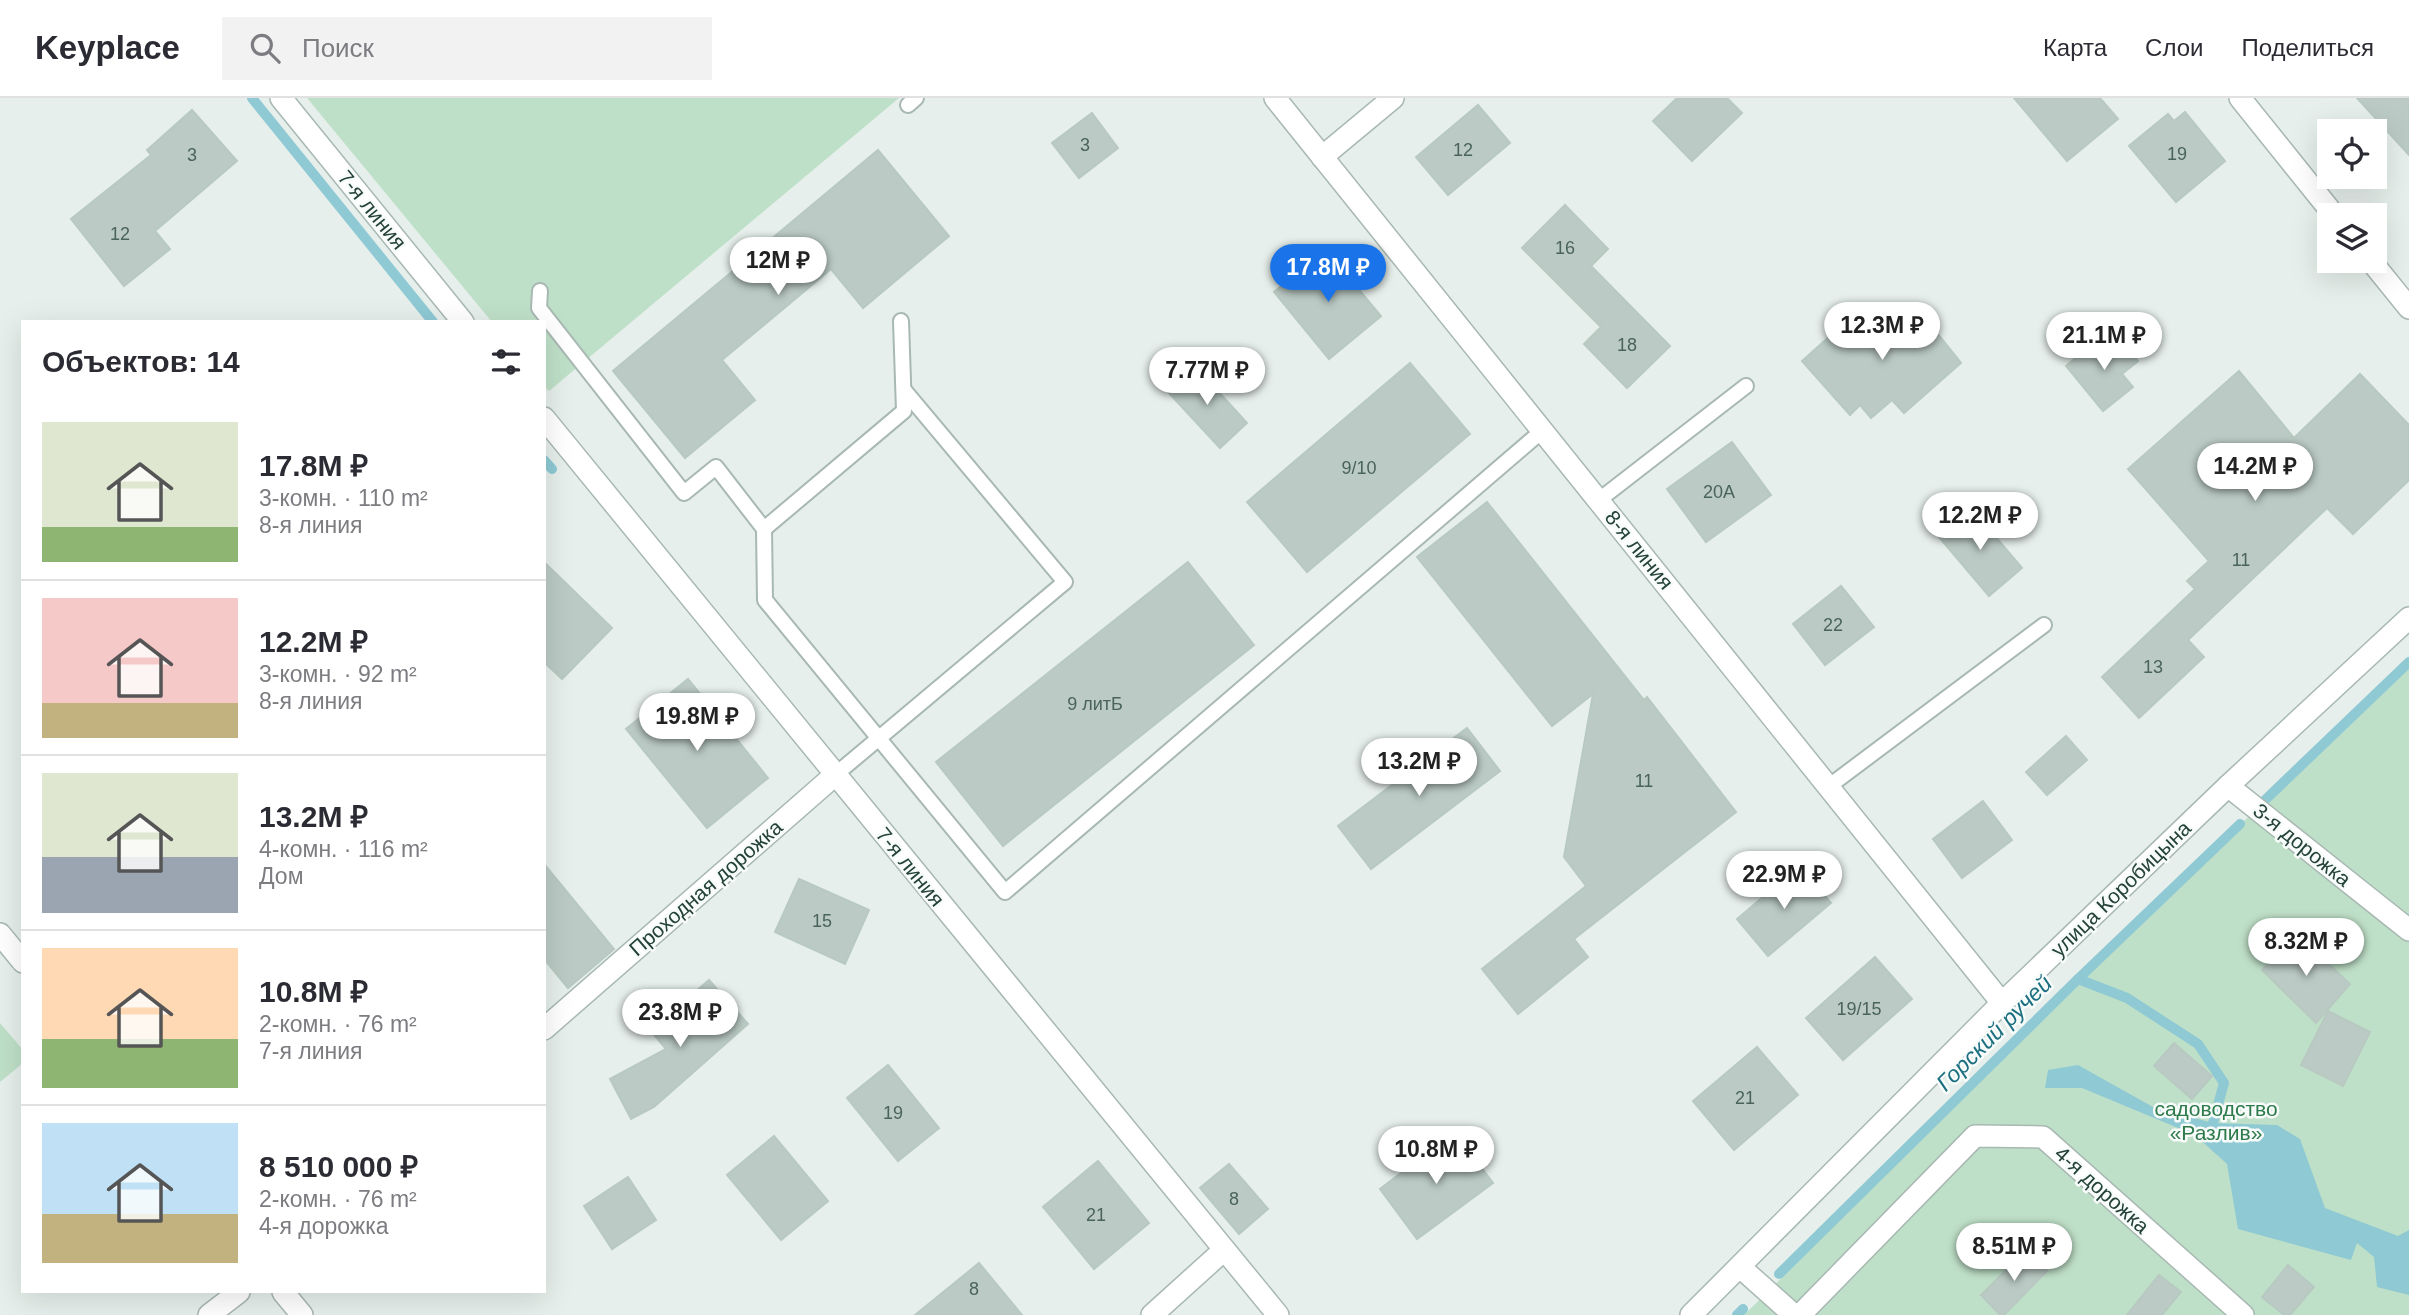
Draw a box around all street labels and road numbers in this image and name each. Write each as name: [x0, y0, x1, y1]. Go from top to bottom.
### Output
street label: 7-я линия: [334, 166, 411, 254]
street label: 8-я линия: [1601, 506, 1678, 594]
street label: 3-я дорожка: [2249, 798, 2356, 891]
street label: Проходная дорожка: [625, 815, 787, 960]
street label: улица Коробицына: [2046, 816, 2195, 961]
street label: 7-я линия: [872, 823, 949, 911]
street label: 4-я дорожка: [2051, 1141, 2154, 1238]

